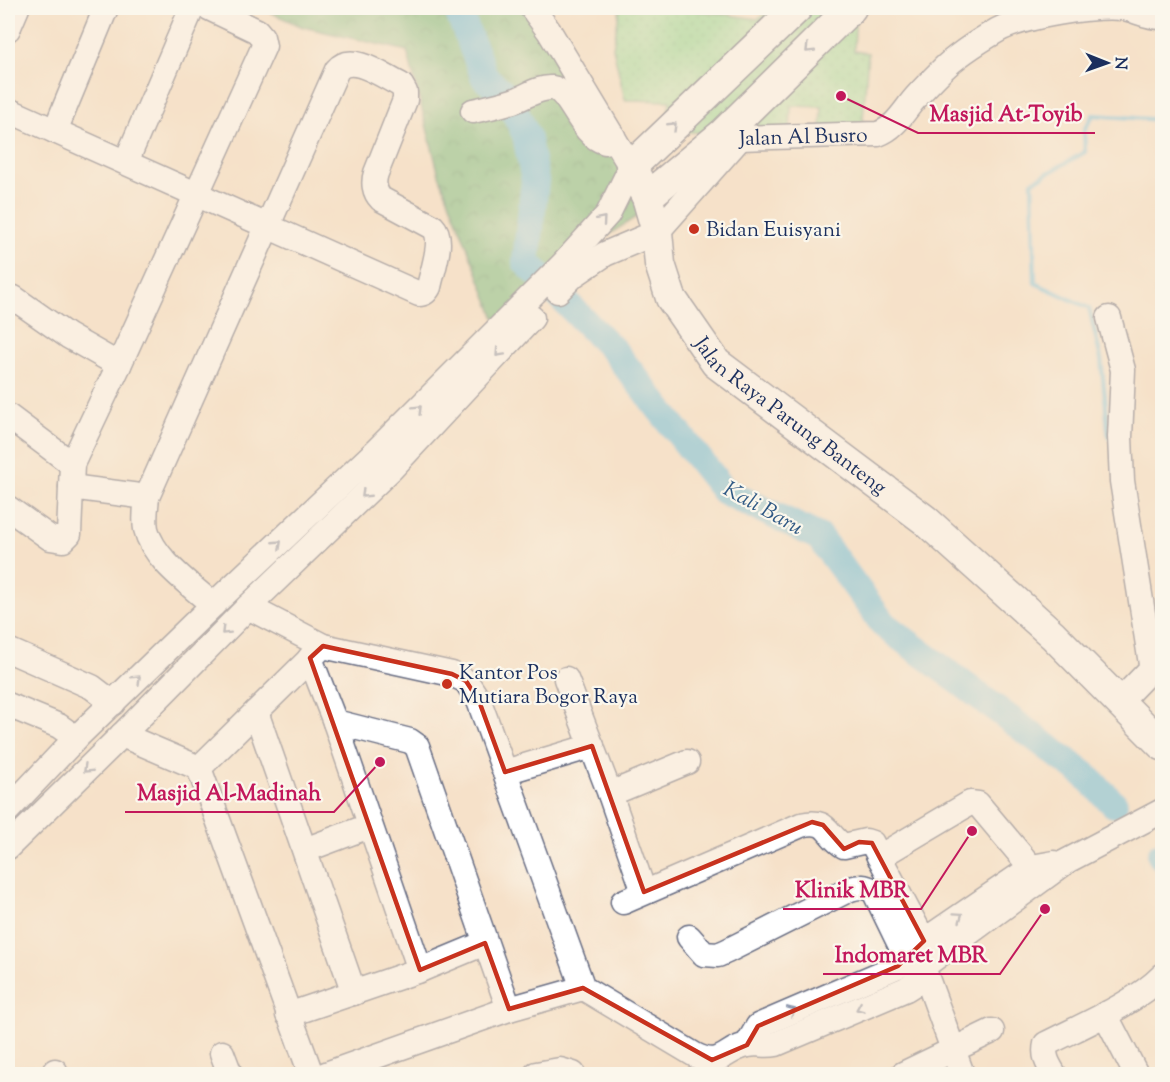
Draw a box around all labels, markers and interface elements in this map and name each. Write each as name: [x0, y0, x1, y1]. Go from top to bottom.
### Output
north arrow: [1077, 33, 1137, 93]
one-way arrow: [806, 41, 817, 52]
text: N: [1108, 57, 1131, 70]
callout: Masjid At-Toyib: [918, 93, 1095, 133]
text: Masjid At-Toyib: [929, 100, 1083, 132]
street label: Jalan Al Busro: [738, 121, 868, 155]
one-way arrow: [666, 123, 677, 134]
one-way arrow: [595, 216, 606, 227]
place label: Bidan Euisyani: [706, 216, 841, 246]
marker: Bidan Euisyani: [687, 222, 701, 236]
street label: Jalan Raya Parung Banteng: [685, 331, 892, 503]
one-way arrow: [495, 346, 506, 357]
one-way arrow: [412, 405, 422, 416]
water label: Kali Baru: [717, 475, 809, 545]
one-way arrow: [361, 487, 372, 498]
one-way arrow: [271, 540, 281, 551]
one-way arrow: [221, 624, 232, 634]
place label: Kantor Pos Mutiara Bogor Raya: [459, 659, 638, 713]
one-way arrow: [130, 676, 141, 687]
marker: Kantor Pos Mutiara Bogor Raya: [440, 677, 454, 691]
one-way arrow: [84, 761, 95, 772]
callout: Masjid Al-Madinah: [125, 772, 334, 812]
text: Masjid Al-Madinah: [137, 779, 321, 811]
callout: Klinik MBR: [783, 869, 921, 909]
text: Klinik MBR: [795, 876, 910, 908]
one-way arrow: [953, 913, 964, 924]
callout: Indomaret MBR: [823, 934, 1000, 974]
text: Indomaret MBR: [835, 941, 989, 973]
one-way arrow: [856, 1001, 867, 1013]
one-way arrow: [786, 1006, 797, 1018]

